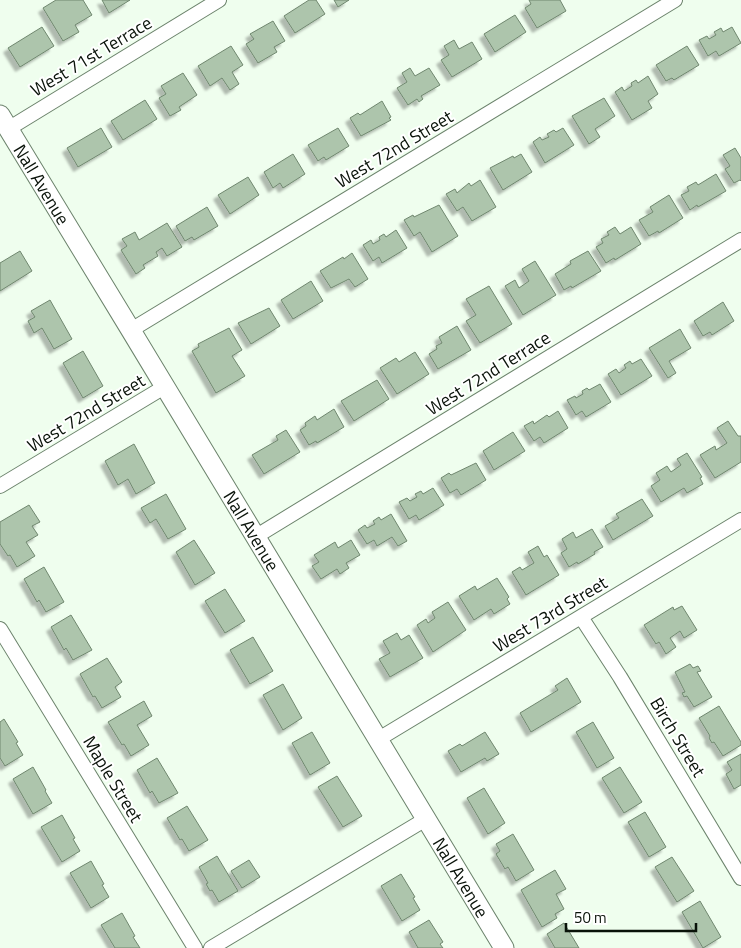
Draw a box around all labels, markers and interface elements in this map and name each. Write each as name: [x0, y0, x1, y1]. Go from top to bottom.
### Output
street label: West 71st Terrace: [25, 9, 157, 103]
street label: West 72nd Street: [330, 103, 459, 195]
street label: Nall Avenue: [7, 139, 77, 230]
street label: West 72nd Terrace: [421, 324, 555, 422]
street label: West 72nd Street: [22, 367, 151, 459]
street label: Nall Avenue: [217, 485, 287, 576]
street label: West 73rd Street: [488, 569, 613, 659]
street label: Birch Street: [644, 692, 713, 783]
street label: Maple Street: [76, 730, 150, 828]
street label: Nall Avenue: [426, 832, 496, 923]
scale bar: [566, 900, 696, 932]
text: 50 m: [574, 906, 607, 929]

